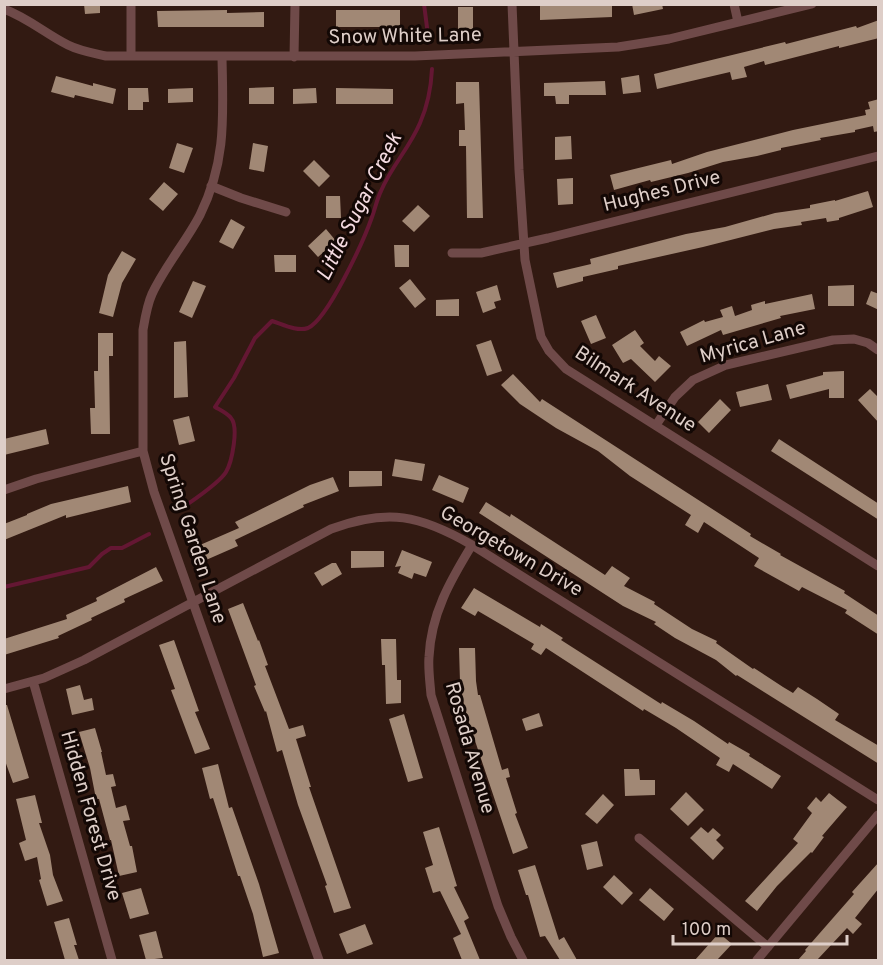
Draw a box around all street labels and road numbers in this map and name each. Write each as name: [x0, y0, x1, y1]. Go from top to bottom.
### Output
street label: Snow White Lane: [328, 23, 482, 51]
street label: Hughes Drive: [601, 165, 723, 219]
street label: Myrica Lane: [697, 315, 809, 371]
street label: Bilmark Avenue: [569, 341, 701, 439]
street label: Spring Garden Lane: [152, 450, 232, 628]
street label: Georgetown Drive: [435, 501, 587, 603]
street label: Rosada Avenue: [438, 679, 500, 817]
street label: Hidden Forest Drive: [53, 728, 127, 904]

